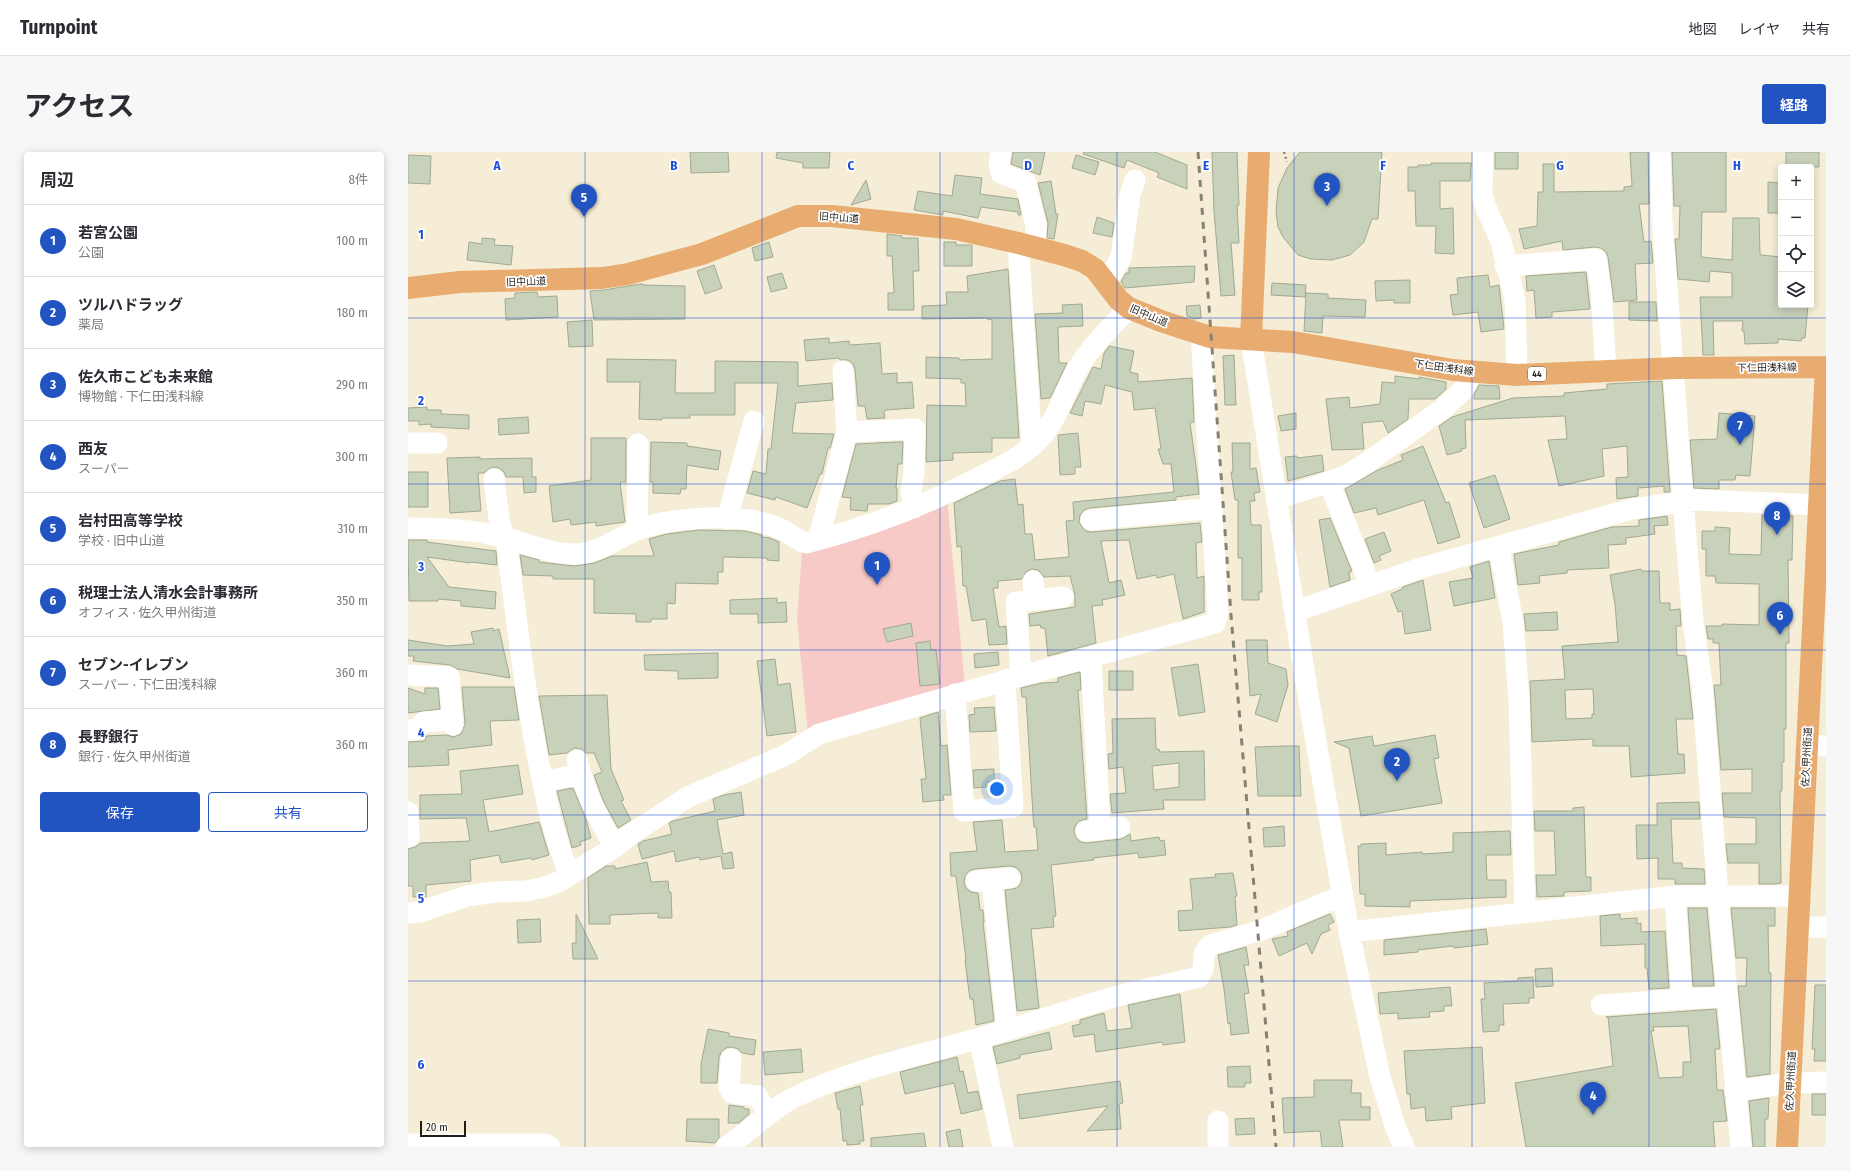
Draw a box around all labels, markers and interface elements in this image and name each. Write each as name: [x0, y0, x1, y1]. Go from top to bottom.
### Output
text: Turnpoint: [20, 16, 97, 39]
text: 地図: [1688, 21, 1716, 38]
text: レイヤ: [1738, 21, 1780, 38]
text: 共有: [1802, 21, 1830, 38]
button: 経路: [1762, 84, 1826, 124]
text: アクセス: [24, 90, 135, 123]
text: A: [492, 158, 501, 173]
text: B: [670, 158, 678, 173]
text: C: [848, 158, 855, 173]
text: D: [1024, 158, 1032, 173]
text: E: [1203, 158, 1209, 173]
text: F: [1380, 158, 1386, 173]
text: G: [1556, 158, 1564, 173]
text: H: [1733, 158, 1741, 173]
map controls: [1778, 164, 1814, 308]
button: +: [1778, 164, 1814, 200]
text: 周辺: [40, 170, 74, 191]
text: 8件: [348, 172, 368, 187]
pin: 3: [1314, 173, 1340, 206]
pin: 5: [571, 184, 597, 217]
button: −: [1778, 200, 1814, 236]
street label: 旧中山道: [819, 211, 859, 225]
text: 若宮公園: [78, 224, 138, 242]
text: 1: [418, 227, 424, 242]
text: 1: [50, 233, 56, 248]
text: 100 m: [336, 233, 368, 248]
button: locate: [1778, 236, 1814, 272]
text: 公園: [78, 245, 104, 260]
button: layers: [1778, 272, 1814, 308]
street label: 旧中山道: [506, 275, 546, 289]
text: ツルハドラッグ: [78, 296, 183, 314]
street label: 旧中山道: [1128, 303, 1169, 329]
text: 2: [50, 305, 56, 320]
text: 180 m: [337, 305, 368, 320]
text: 薬局: [78, 317, 104, 332]
street label: 下仁田浅科線: [1413, 358, 1474, 378]
street label: 下仁田浅科線: [1737, 361, 1797, 375]
road number: 44: [1528, 367, 1546, 381]
text: 佐久市こども未来館: [78, 368, 213, 386]
text: 3: [50, 377, 56, 392]
text: 290 m: [336, 377, 368, 392]
text: 博物館 · 下仁田浅科線: [78, 389, 204, 404]
text: 2: [417, 393, 424, 408]
pin: 7: [1727, 412, 1753, 445]
text: 西友: [78, 440, 108, 458]
text: 4: [50, 449, 56, 464]
text: 300 m: [336, 449, 368, 464]
text: スーパー: [78, 461, 130, 476]
pin: 8: [1764, 502, 1790, 535]
text: 岩村田高等学校: [78, 512, 183, 530]
text: 5: [50, 521, 56, 536]
text: 310 m: [338, 521, 368, 536]
text: 学校 · 旧中山道: [78, 533, 165, 548]
pin: 1: [864, 552, 890, 585]
text: 3: [417, 559, 424, 574]
text: 税理士法人清水会計事務所: [78, 584, 258, 602]
text: 6: [50, 593, 56, 608]
text: 350 m: [336, 593, 368, 608]
pin: 6: [1767, 602, 1793, 635]
text: オフィス · 佐久甲州街道: [78, 605, 217, 620]
text: セブン-イレブン: [78, 656, 189, 674]
text: 7: [50, 665, 56, 680]
text: 360 m: [336, 665, 368, 680]
text: スーパー · 下仁田浅科線: [78, 677, 217, 692]
text: 4: [418, 725, 425, 740]
street label: 佐久甲州街道: [1799, 727, 1815, 787]
text: 長野銀行: [78, 728, 138, 746]
text: 8: [50, 737, 56, 752]
text: 360 m: [336, 737, 368, 752]
pin: 2: [1384, 748, 1410, 781]
text: 銀行 · 佐久甲州街道: [78, 749, 191, 764]
your location: [987, 779, 1007, 799]
button: 保存: [40, 792, 200, 832]
button: 共有: [208, 792, 368, 832]
text: 5: [418, 891, 424, 906]
street label: 佐久甲州街道: [1783, 1051, 1799, 1111]
text: 6: [418, 1057, 425, 1072]
pin: 4: [1580, 1082, 1606, 1115]
scale bar: [420, 1119, 466, 1138]
text: 20 m: [426, 1121, 448, 1134]

